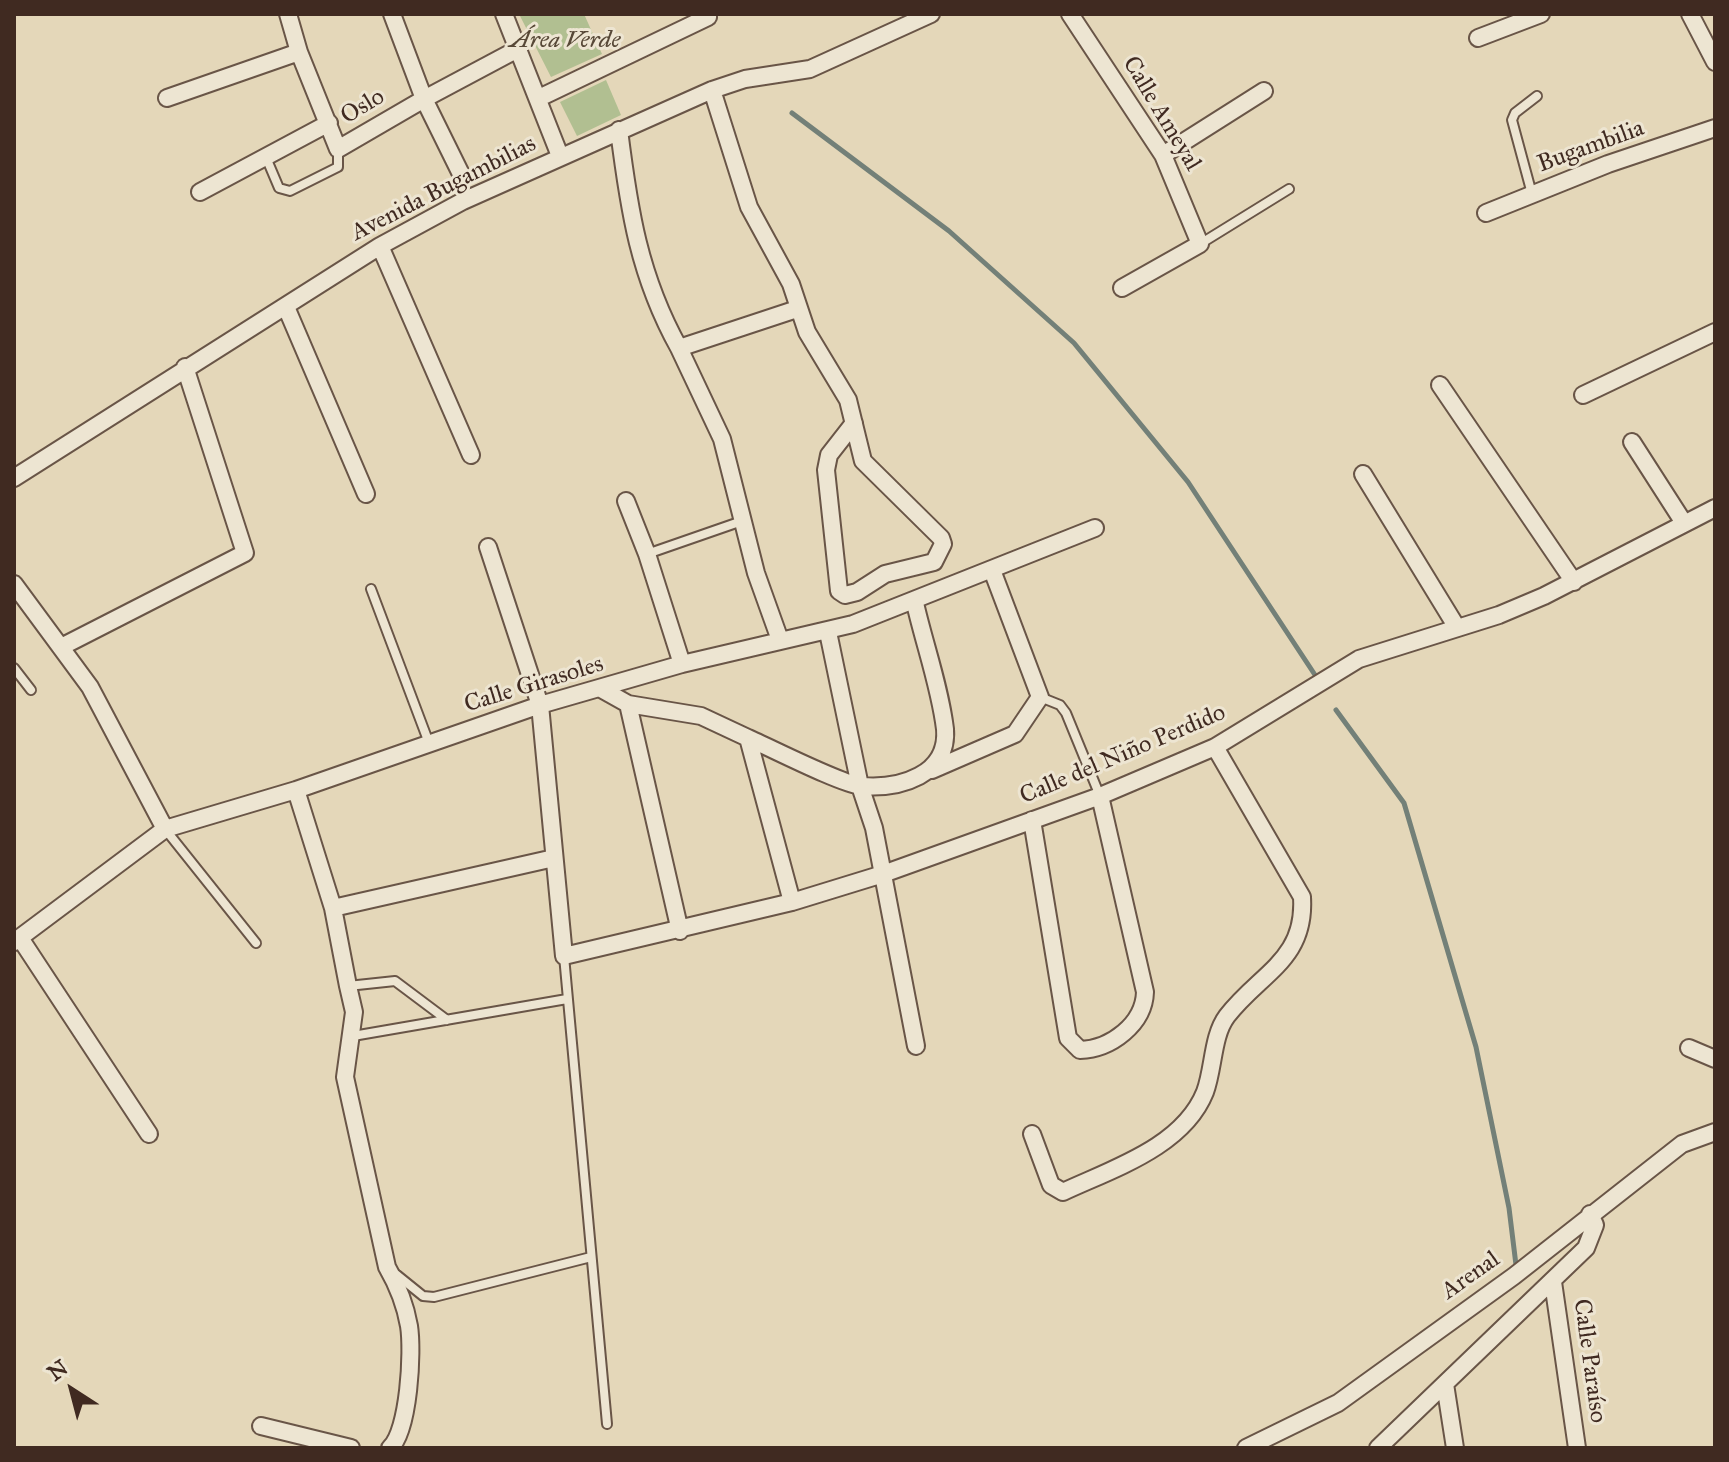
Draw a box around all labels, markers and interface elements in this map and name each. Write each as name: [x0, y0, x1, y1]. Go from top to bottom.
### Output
park label: Área Verde: [510, 27, 620, 55]
street label: Calle Ameyal: [1116, 52, 1206, 176]
street label: Oslo: [336, 83, 390, 131]
street label: Bugambilia: [1534, 114, 1648, 180]
street label: Avenida Bugambilias: [347, 130, 541, 248]
street label: Calle Girasoles: [461, 650, 607, 720]
street label: Calle del Niño Perdido: [1016, 699, 1230, 811]
street label: Arenal: [1436, 1246, 1506, 1306]
street label: Calle Paraíso: [1566, 1297, 1612, 1425]
north arrow: [32, 1350, 112, 1430]
text: N: [42, 1354, 73, 1387]

